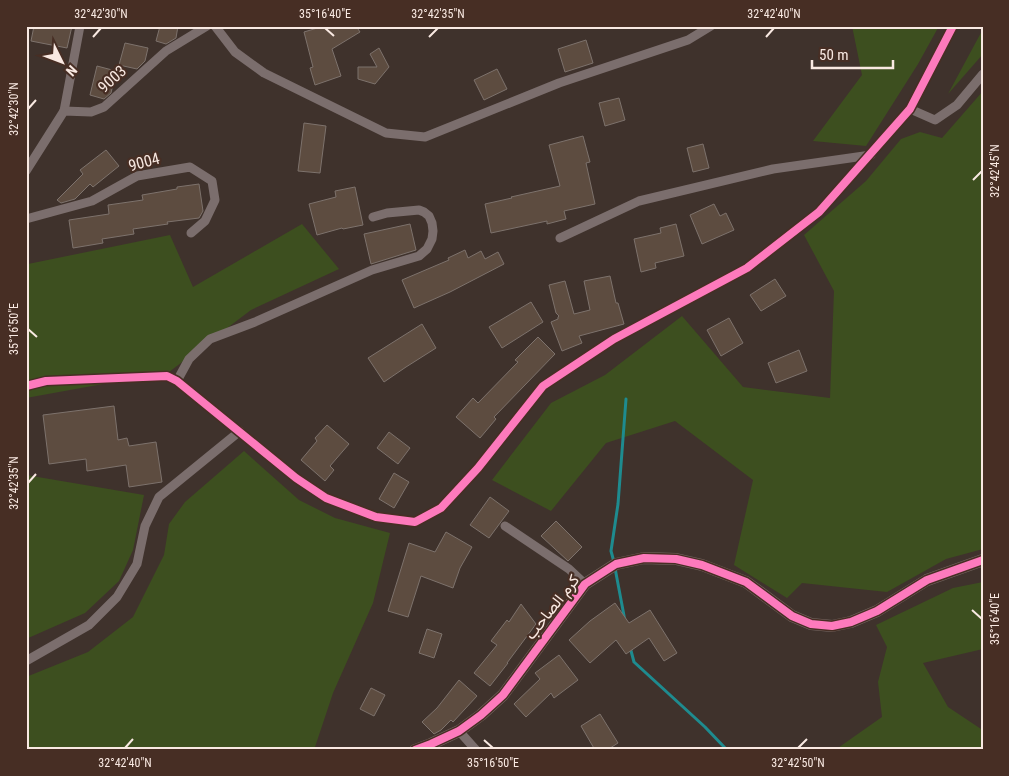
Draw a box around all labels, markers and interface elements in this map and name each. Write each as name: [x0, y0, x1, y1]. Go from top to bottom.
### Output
text: 32°42'30"N: [74, 7, 128, 21]
text: 35°16'40"E: [299, 7, 351, 21]
text: 32°42'35"N: [411, 7, 465, 21]
text: 32°42'40"N: [747, 7, 801, 21]
north arrow: [38, 38, 88, 88]
scale bar: [812, 38, 893, 70]
text: 50 m: [819, 46, 849, 64]
street label: 9003: [94, 61, 130, 97]
text: N: [63, 62, 80, 79]
text: 32°42'30"N: [7, 82, 21, 136]
text: 32°42'45"N: [988, 144, 1002, 198]
street label: 9004: [126, 149, 162, 175]
text: 35°16'50"E: [7, 303, 21, 355]
text: 32°42'35"N: [7, 456, 21, 510]
street label: كرم الصاحب: [521, 571, 584, 644]
text: 35°16'40"E: [988, 593, 1002, 645]
text: 32°42'40"N: [98, 756, 152, 770]
text: 35°16'50"E: [467, 756, 519, 770]
text: 32°42'50"N: [771, 756, 825, 770]

